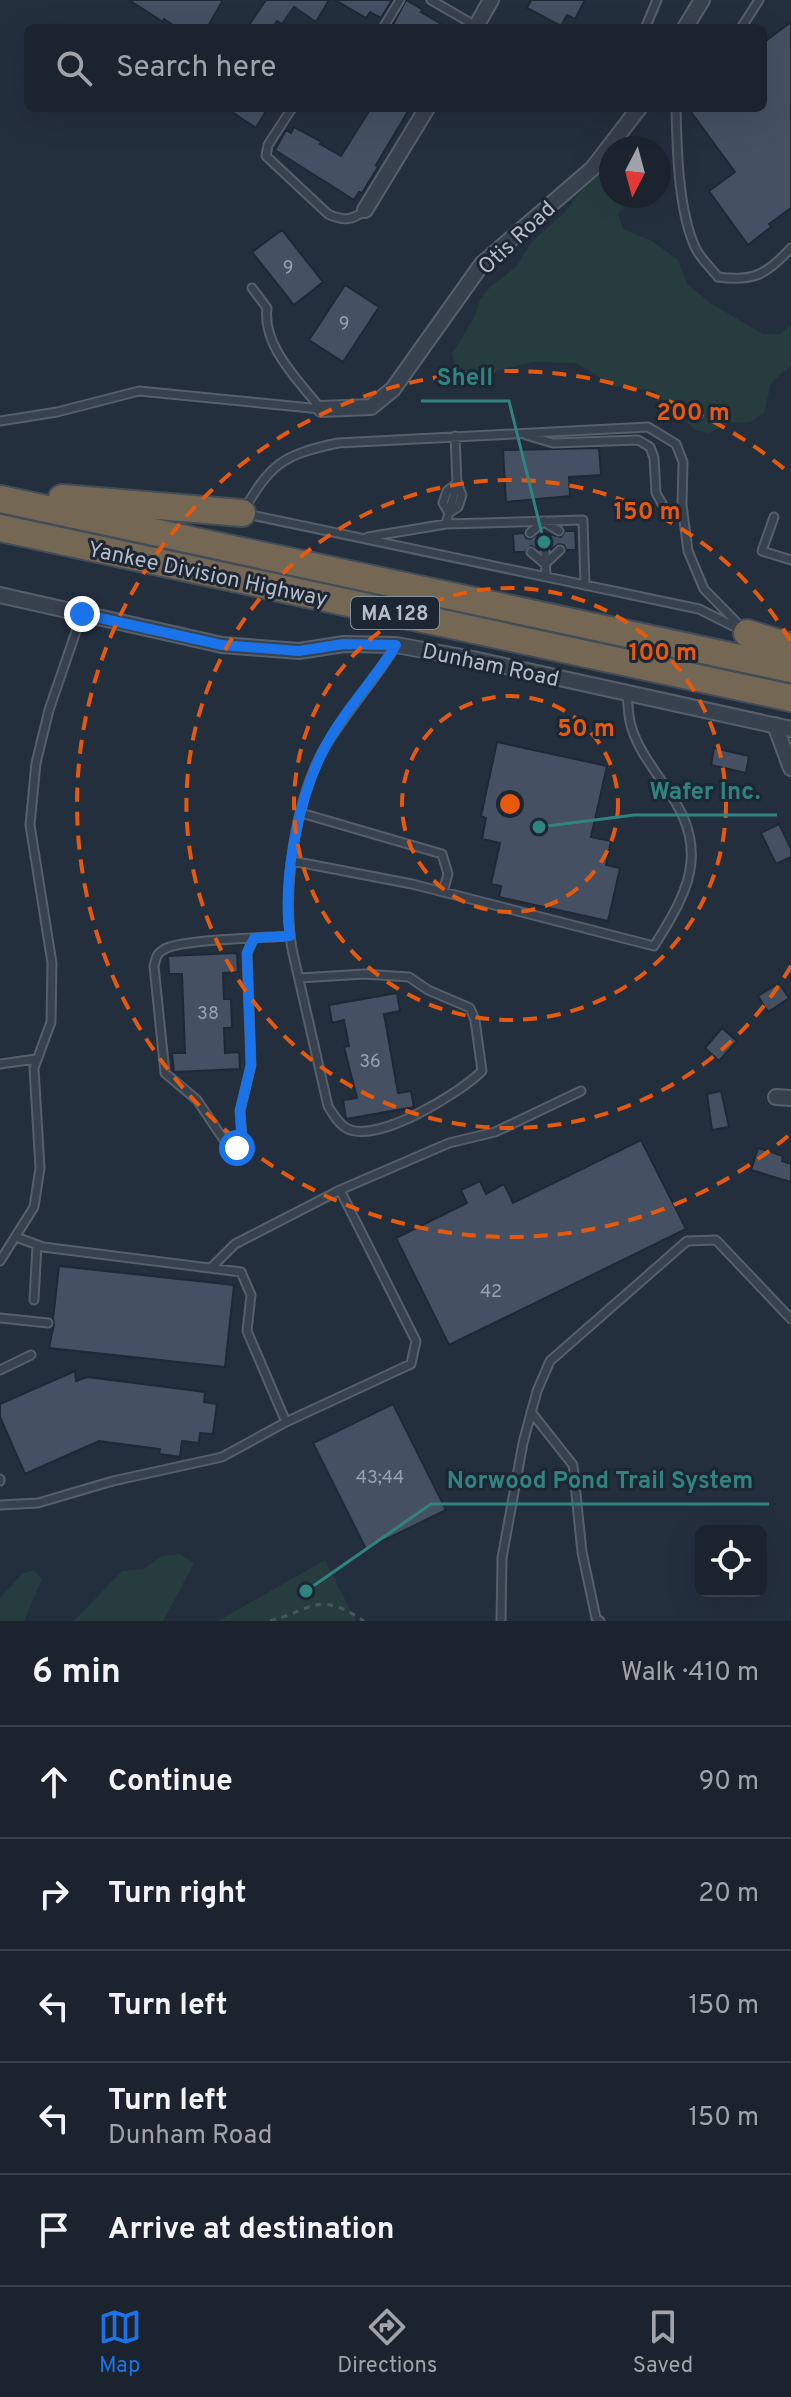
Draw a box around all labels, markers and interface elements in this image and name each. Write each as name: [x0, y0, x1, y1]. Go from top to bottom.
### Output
search box: [24, 24, 767, 112]
icon: search: [52, 46, 96, 90]
text: Search here: [116, 50, 276, 87]
north arrow: [599, 136, 671, 208]
street label: Otis Road: [473, 196, 562, 281]
house number: 9: [283, 257, 293, 280]
house number: 9: [339, 313, 349, 336]
callout: Shell: [421, 353, 509, 401]
text: Shell: [437, 364, 493, 394]
text: 200 m: [656, 399, 730, 429]
text: 150 m: [613, 498, 681, 528]
street label: Yankee Division Highway: [85, 537, 330, 614]
route end: [64, 596, 100, 632]
road number: MA 128: [351, 597, 439, 629]
street label: Dunham Road: [420, 639, 561, 694]
text: 100 m: [629, 639, 697, 669]
text: 50 m: [557, 715, 615, 745]
callout: Wafer Inc.: [634, 767, 777, 815]
text: Wafer Inc.: [650, 778, 760, 808]
centre of rings: [496, 790, 524, 818]
house number: 38: [197, 1003, 219, 1026]
house number: 36: [359, 1051, 381, 1074]
route start: [219, 1130, 255, 1166]
house number: 42: [480, 1281, 502, 1304]
callout: Norwood Pond Trail System: [431, 1456, 769, 1504]
house number: 43;44: [356, 1467, 404, 1490]
text: Norwood Pond Trail System: [447, 1467, 753, 1497]
map controls: [695, 1525, 767, 1597]
button: locate: [695, 1525, 767, 1597]
text: 6 min: [32, 1652, 121, 1695]
text: Walk · 410 m: [621, 1657, 759, 1690]
icon: ahead: [32, 1760, 76, 1804]
text: Continue: [108, 1764, 233, 1801]
text: 90 m: [699, 1766, 759, 1799]
icon: right: [32, 1872, 76, 1916]
text: Turn right: [108, 1876, 246, 1913]
text: 20 m: [698, 1878, 759, 1911]
icon: left: [32, 1984, 76, 2028]
text: Turn left: [108, 1988, 228, 2025]
text: 150 m: [688, 1990, 759, 2023]
text: Turn left: [108, 2083, 228, 2120]
icon: left: [32, 2096, 76, 2140]
text: 150 m: [688, 2102, 759, 2135]
text: Dunham Road: [108, 2120, 272, 2153]
icon: arrive: [32, 2208, 76, 2252]
text: Arrive at destination: [108, 2212, 394, 2249]
tab: Map: [98, 2305, 142, 2380]
tab: Directions: [337, 2305, 437, 2380]
tab: Saved: [633, 2305, 693, 2380]

